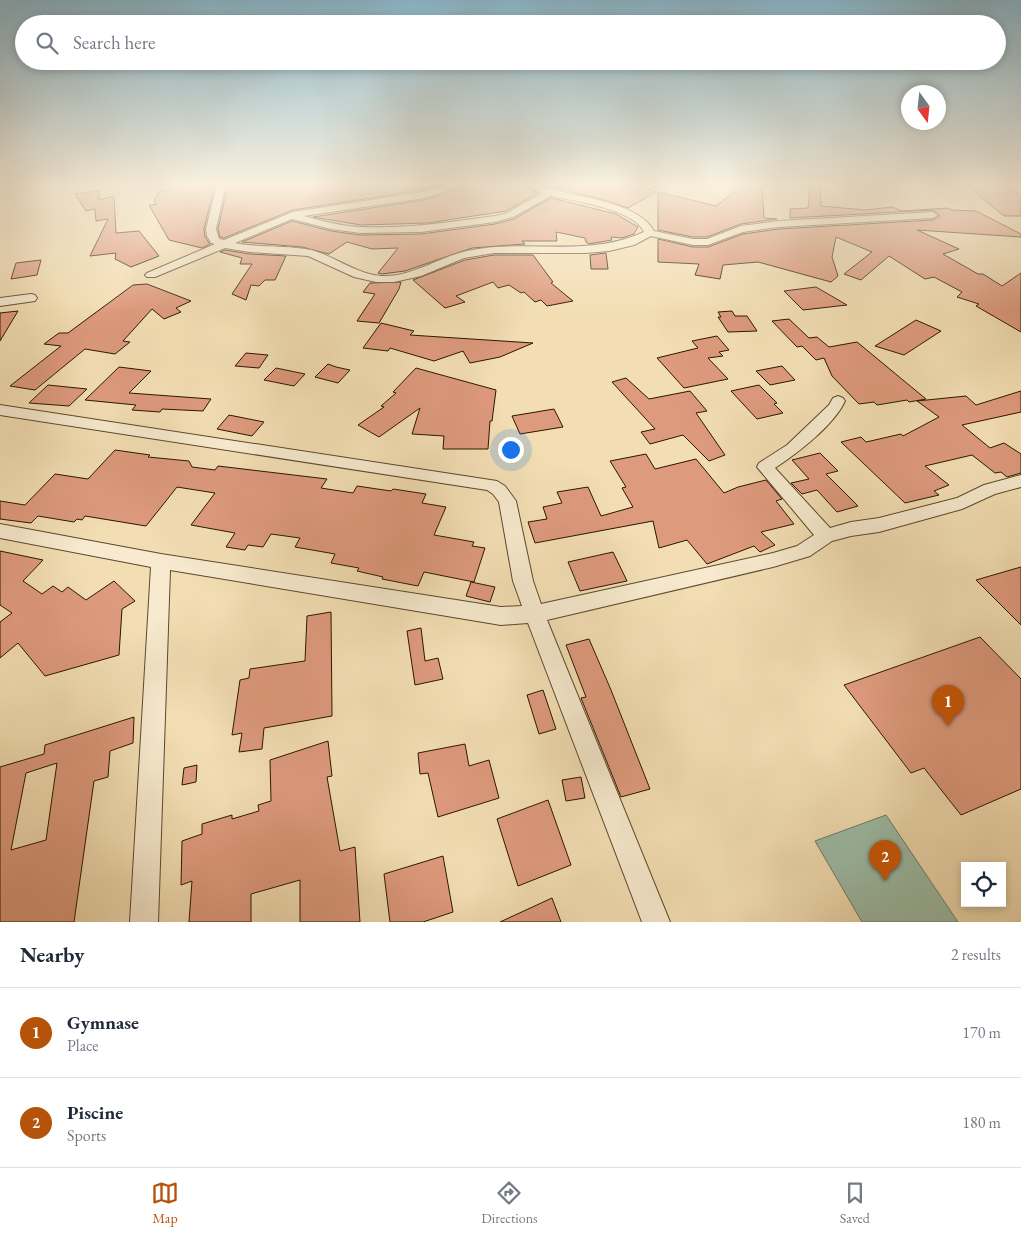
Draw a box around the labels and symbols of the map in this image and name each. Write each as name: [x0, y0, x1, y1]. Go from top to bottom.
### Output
north arrow: [901, 85, 946, 130]
your location: [498, 437, 524, 463]
pin: 1: [932, 685, 964, 726]
pin: 2: [869, 840, 901, 881]

